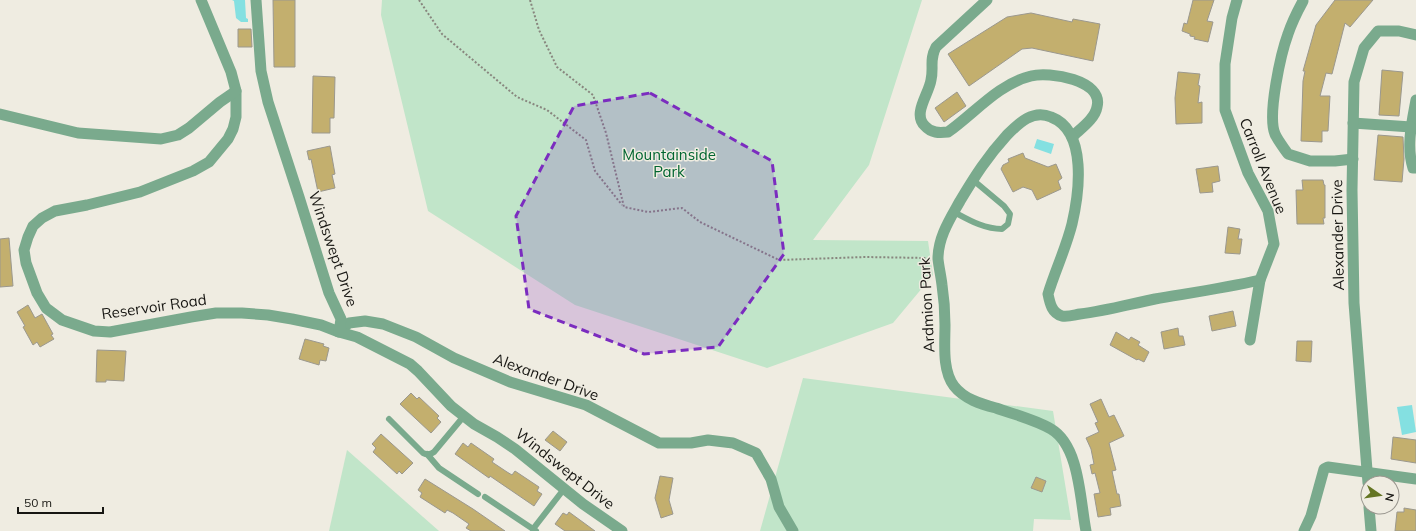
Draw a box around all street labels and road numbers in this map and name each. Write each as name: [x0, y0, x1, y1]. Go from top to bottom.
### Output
street label: Carroll Avenue: [1236, 115, 1291, 217]
street label: Alexander Drive: [1327, 179, 1348, 291]
street label: Windswept Drive: [305, 189, 362, 309]
street label: Ardmion Park: [915, 257, 938, 353]
street label: Reservoir Road: [100, 290, 208, 323]
street label: Alexander Drive: [491, 349, 602, 404]
street label: Windswept Drive: [512, 424, 619, 513]

